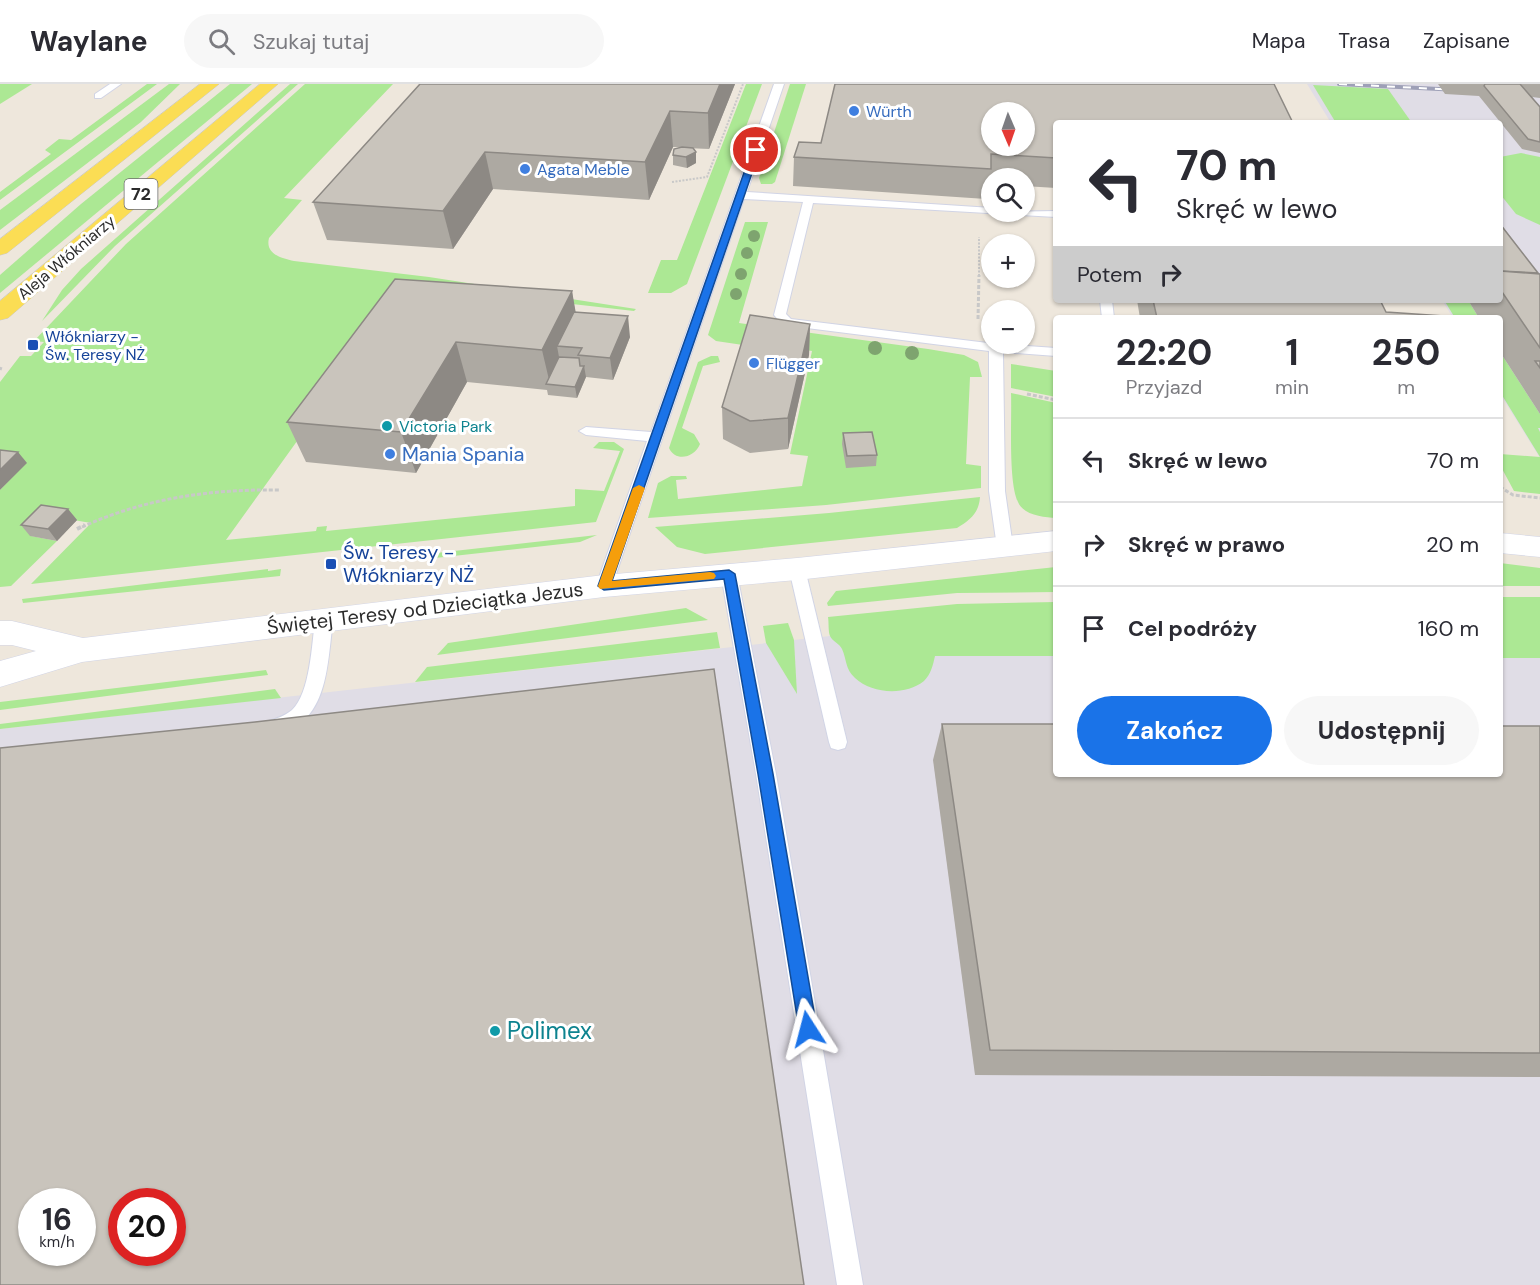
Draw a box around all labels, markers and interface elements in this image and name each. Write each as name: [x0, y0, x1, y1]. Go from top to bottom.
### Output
search box: [184, 14, 604, 68]
text: Waylane: [30, 23, 148, 60]
icon: search: [205, 25, 238, 58]
text: Szukaj tutaj: [253, 27, 369, 56]
text: Mapa: [1252, 27, 1305, 55]
text: Trasa: [1338, 27, 1390, 55]
text: Zapisane: [1423, 27, 1510, 55]
place label: Würth: [866, 101, 912, 122]
north arrow: [981, 102, 1035, 156]
map controls: [981, 102, 1035, 354]
marker: Würth: [847, 104, 861, 118]
pin: [730, 124, 781, 175]
icon: arrive: [739, 133, 772, 166]
text: 70 m: [1176, 138, 1277, 193]
icon: left: [1077, 144, 1155, 222]
place label: Agata Meble: [537, 159, 629, 180]
marker: Agata Meble: [518, 162, 532, 176]
button: search: [981, 168, 1035, 222]
road number: 72: [124, 179, 158, 209]
text: Skręć w lewo: [1176, 191, 1337, 226]
street label: Aleja Włókniarzy: [13, 210, 120, 304]
button: +: [981, 234, 1035, 288]
icon: right: [1154, 258, 1187, 291]
text: Potem: [1077, 260, 1142, 289]
button: −: [981, 300, 1035, 354]
place label: Włókniarzy - Św. Teresy NŻ: [45, 326, 145, 365]
text: 22:20: [1116, 329, 1212, 376]
text: 1: [1286, 329, 1299, 376]
text: 250: [1372, 329, 1440, 376]
marker: Włókniarzy - Św. Teresy NŻ: [26, 338, 40, 352]
place label: Flügger: [766, 353, 820, 374]
marker: Flügger: [747, 356, 761, 370]
text: Przyjazd: [1126, 374, 1202, 400]
text: min: [1275, 374, 1309, 400]
text: m: [1397, 374, 1415, 400]
place label: Victoria Park: [399, 416, 492, 437]
marker: Victoria Park: [380, 419, 394, 433]
place label: Mania Spania: [402, 441, 524, 467]
icon: left: [1077, 444, 1110, 477]
text: Skręć w lewo: [1128, 446, 1268, 475]
text: 70 m: [1427, 446, 1479, 475]
marker: Mania Spania: [383, 447, 397, 461]
icon: right: [1077, 528, 1110, 561]
text: Skręć w prawo: [1128, 530, 1285, 559]
text: 20 m: [1426, 530, 1479, 559]
place label: Św. Teresy - Włókniarzy NŻ: [343, 539, 474, 588]
marker: Św. Teresy - Włókniarzy NŻ: [324, 557, 338, 571]
street label: Świętej Teresy od Dzieciątka Jezus: [265, 576, 585, 640]
icon: arrive: [1077, 612, 1110, 645]
text: Cel podróży: [1128, 614, 1257, 643]
text: 160 m: [1418, 614, 1479, 643]
button: Zakończ: [1077, 696, 1272, 765]
button: Udostępnij: [1284, 696, 1479, 765]
position arrow: [776, 997, 840, 1061]
place label: Polimex: [507, 1015, 592, 1046]
marker: Polimex: [488, 1024, 502, 1038]
speed limit sign: 20: [108, 1188, 186, 1266]
text: 16: [42, 1200, 72, 1239]
text: km/h: [39, 1232, 75, 1252]

